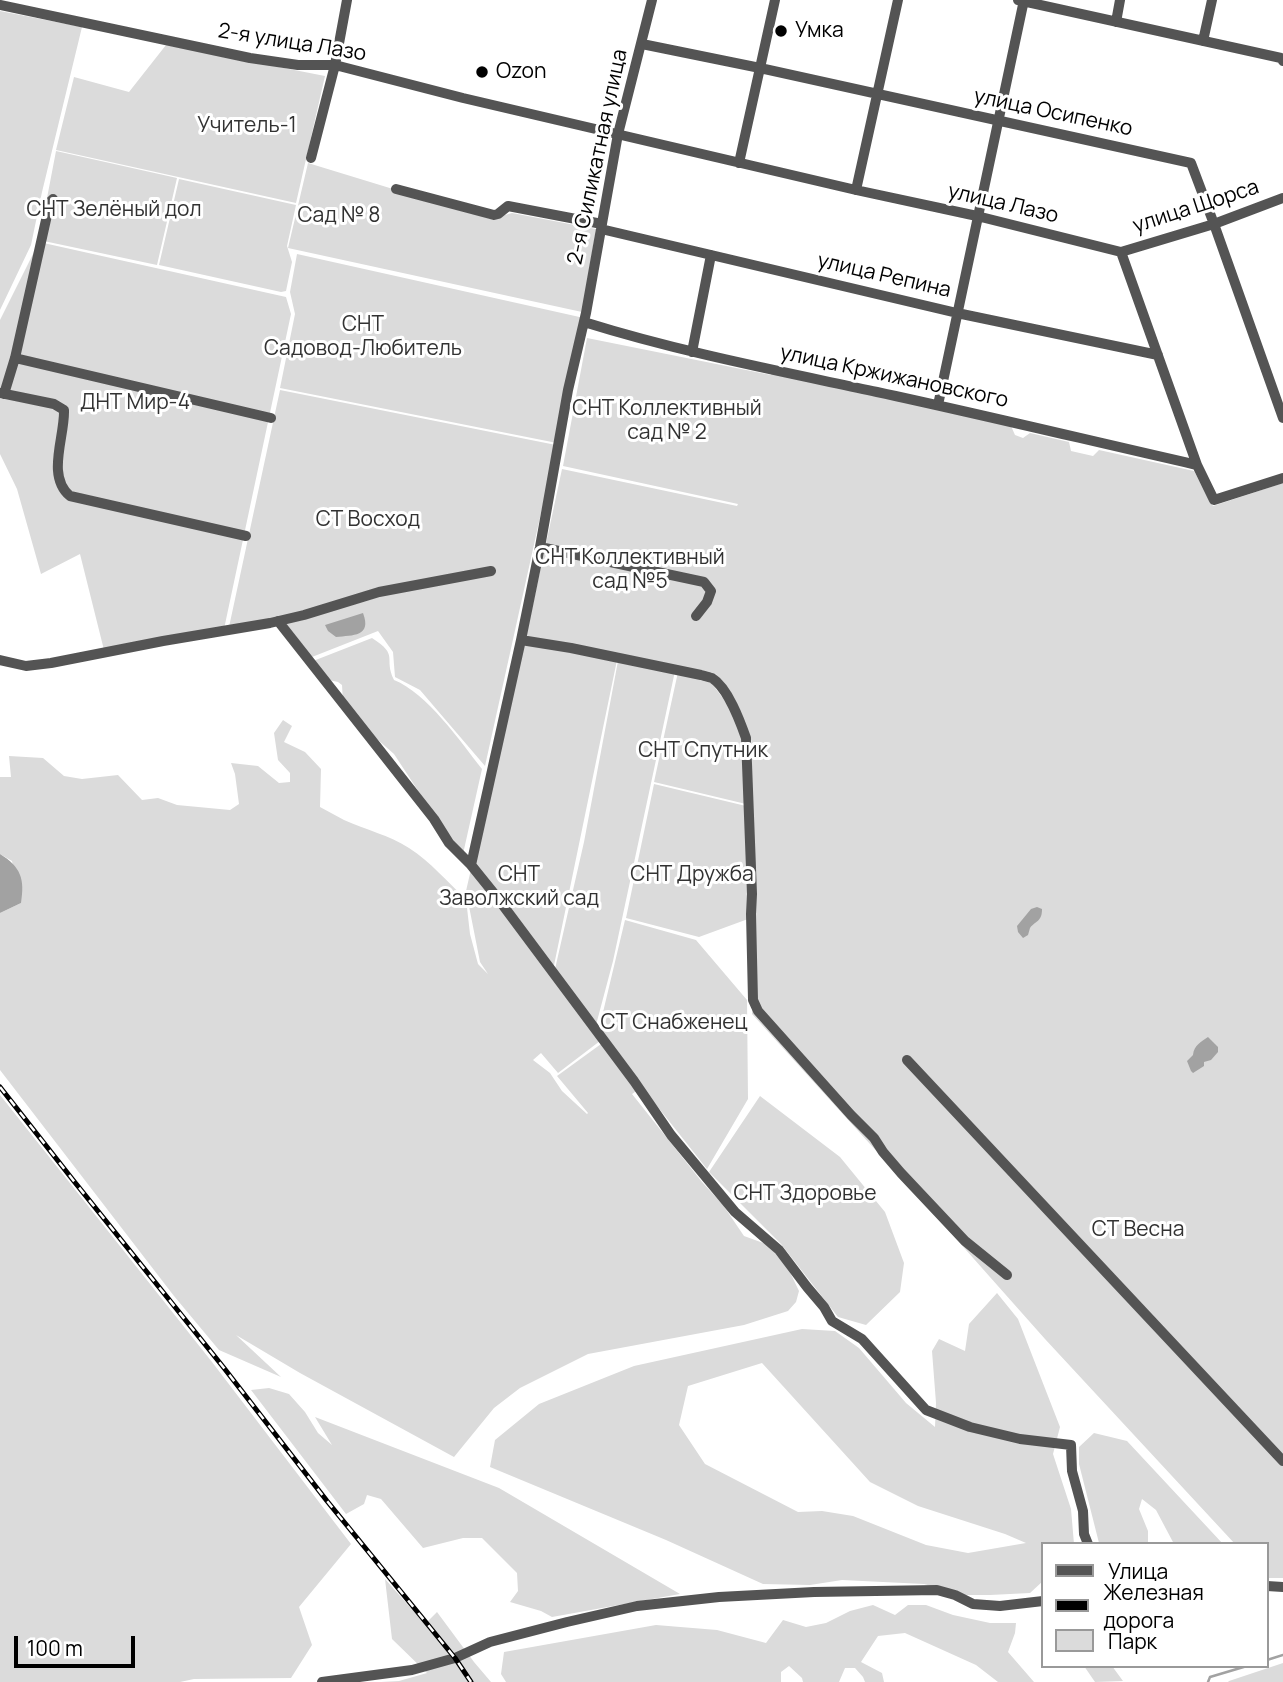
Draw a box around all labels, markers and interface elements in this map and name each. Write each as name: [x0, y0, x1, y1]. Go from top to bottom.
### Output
place label: Умка: [795, 18, 844, 44]
street label: 2-я улица Лазо: [216, 19, 368, 67]
marker: Умка: [773, 23, 789, 39]
street label: 2-я Силикатная улица: [563, 47, 633, 267]
place label: Ozon: [496, 59, 546, 85]
marker: Ozon: [474, 64, 490, 80]
street label: улица Осипенко: [971, 84, 1135, 142]
park label: Учитель-1: [197, 113, 297, 139]
street label: улица Щорса: [1130, 175, 1262, 239]
street label: улица Лазо: [945, 179, 1061, 229]
park label: СНТ Зелёный дол: [27, 197, 201, 223]
park label: Сад № 8: [297, 203, 381, 229]
street label: улица Репина: [815, 248, 953, 304]
park label: СНТ Садовод-Любитель: [264, 312, 462, 362]
street label: улица Кржижановского: [778, 340, 1010, 414]
park label: ДНТ Мир-4: [80, 390, 190, 416]
park label: СНТ Коллективный сад № 2: [572, 396, 762, 446]
park label: СТ Восход: [316, 507, 420, 533]
park label: СНТ Коллективный сад №5: [535, 545, 725, 595]
park label: СНТ Спутник: [638, 738, 768, 764]
park label: СНТ Заволжский сад: [439, 862, 599, 912]
park label: СНТ Дружба: [630, 862, 754, 888]
park label: СТ Снабженец: [600, 1010, 748, 1036]
park label: СНТ Здоровье: [733, 1181, 877, 1207]
park label: СТ Весна: [1092, 1217, 1184, 1243]
legend: [1042, 1542, 1269, 1668]
text: Улица: [1108, 1557, 1168, 1585]
text: Железная дорога: [1103, 1578, 1204, 1634]
scale bar: [18, 1622, 138, 1666]
text: Парк: [1108, 1627, 1157, 1655]
text: 100 m: [27, 1634, 83, 1662]

